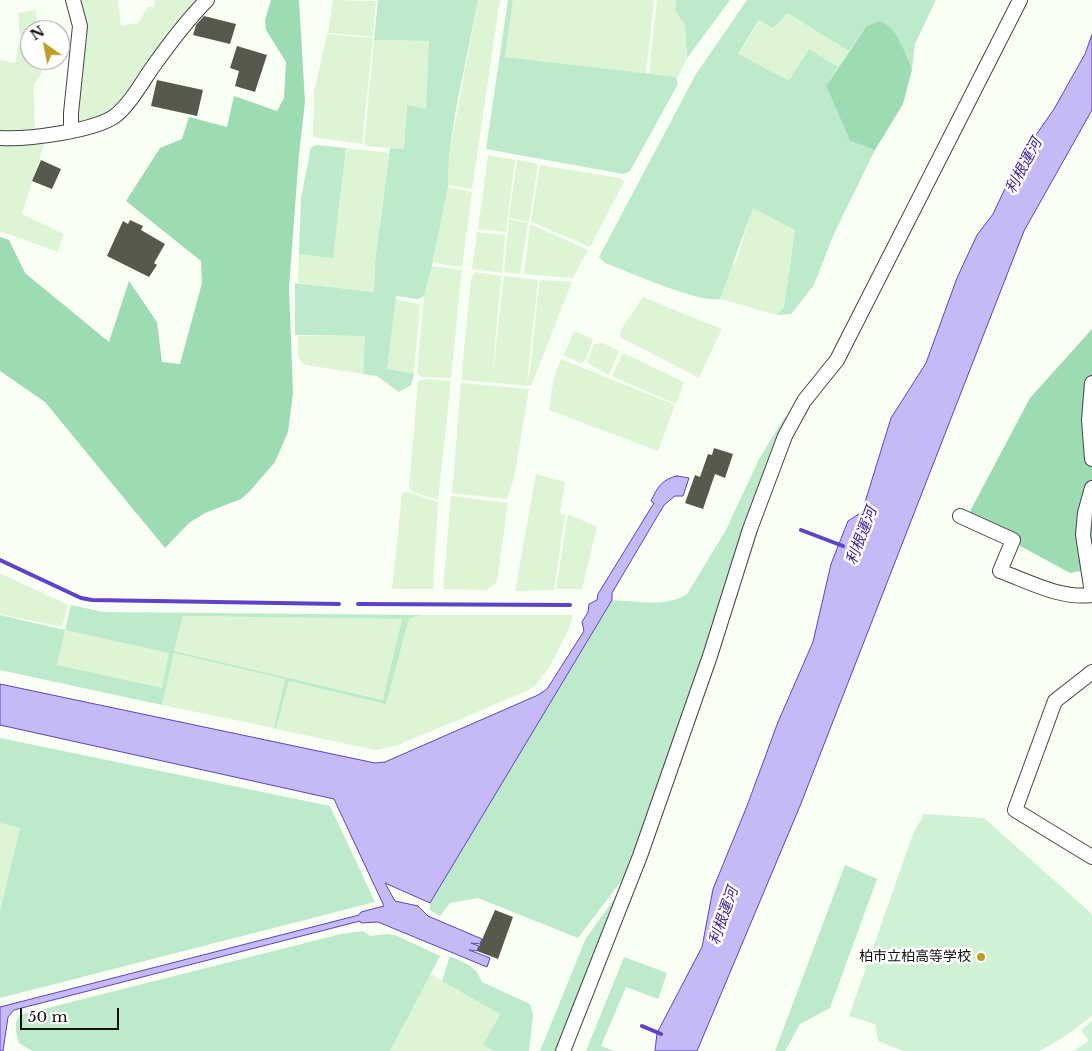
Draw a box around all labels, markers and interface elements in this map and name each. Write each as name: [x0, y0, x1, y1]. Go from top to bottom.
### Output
north arrow: [20, 20, 70, 70]
text: N: [27, 22, 48, 44]
water label: 利根運河: [1002, 135, 1046, 197]
water label: 利根運河: [843, 505, 881, 567]
water label: 利根運河: [706, 885, 742, 947]
place label: 柏市立柏高等学校: [859, 949, 971, 965]
marker: 柏市立柏高等学校: [975, 951, 987, 963]
scale bar: [22, 998, 121, 1030]
text: 50 m: [28, 1007, 68, 1026]

